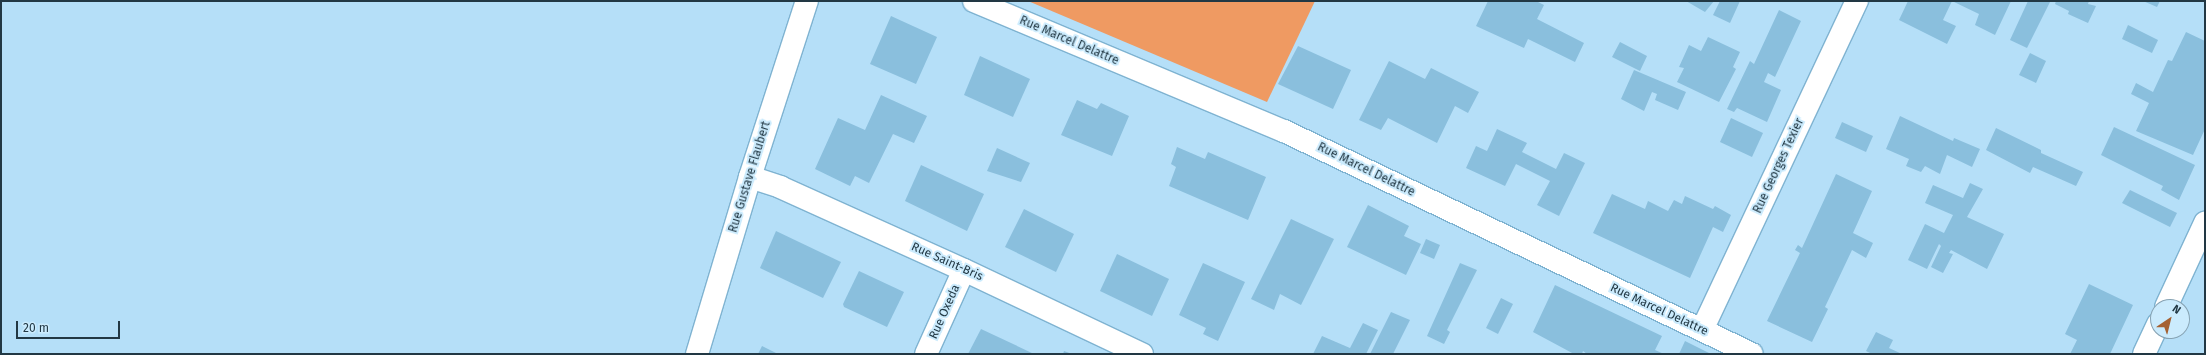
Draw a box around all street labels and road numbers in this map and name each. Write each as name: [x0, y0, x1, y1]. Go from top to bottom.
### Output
street label: Rue Marcel Delattre: [1017, 14, 1121, 68]
street label: Rue Georges Texier: [1751, 116, 1807, 216]
street label: Rue Gustave Flaubert: [726, 120, 774, 234]
street label: Rue Marcel Delattre: [1315, 140, 1417, 200]
street label: Rue Saint-Bris: [909, 240, 985, 284]
street label: Rue Marcel Delattre: [1608, 281, 1710, 339]
street label: Rue Oxeda: [927, 283, 963, 341]

